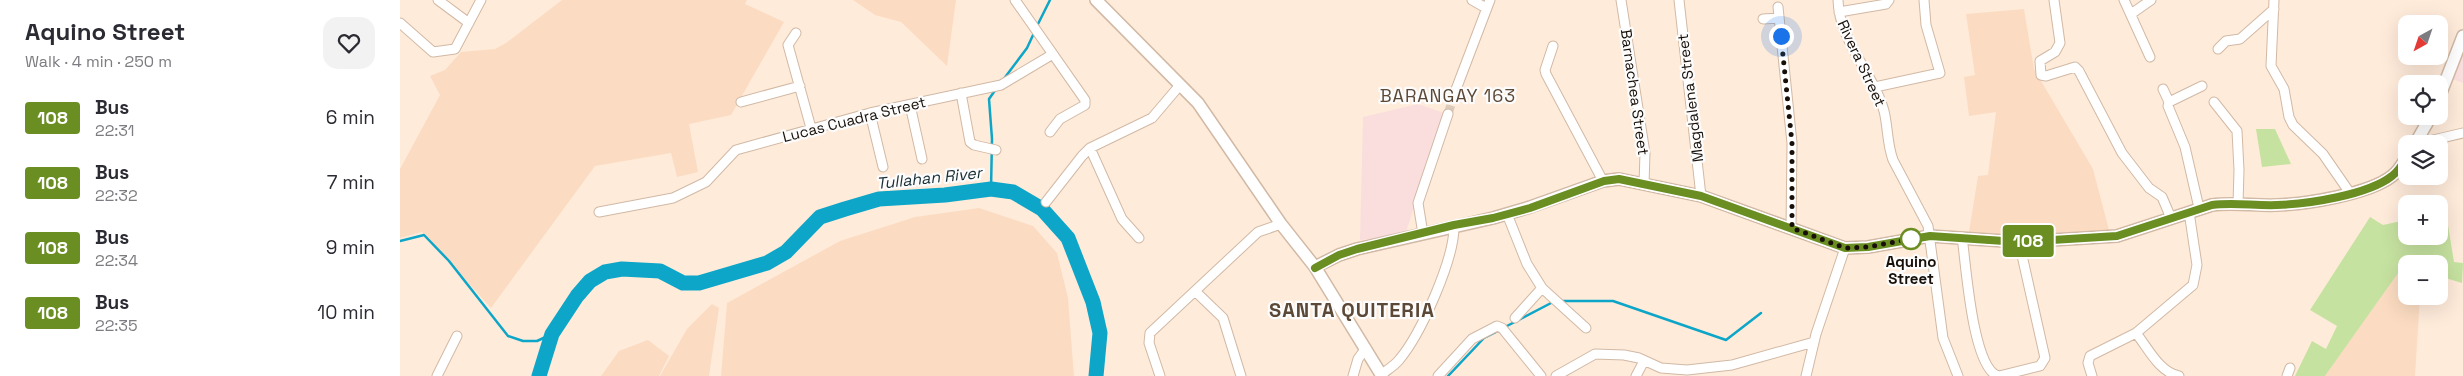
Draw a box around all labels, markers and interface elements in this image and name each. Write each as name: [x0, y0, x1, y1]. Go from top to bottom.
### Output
north arrow: [2398, 15, 2448, 65]
map controls: [2398, 15, 2448, 305]
text: Aquino Street: [25, 16, 185, 47]
button: heart: [323, 17, 375, 69]
street label: Rivera Street: [1834, 17, 1890, 109]
your location: [1769, 24, 1794, 49]
street label: Barnachea Street: [1617, 28, 1653, 156]
street label: Magdalena Street: [1673, 33, 1707, 163]
text: Walk · 4 min · 250 m: [25, 51, 172, 72]
button: locate: [2398, 75, 2448, 125]
district label: BARANGAY 163: [1380, 84, 1516, 107]
street label: Lucas Cuadra Street: [780, 92, 928, 146]
text: Bus: [95, 95, 129, 120]
text: 6 min: [326, 105, 375, 130]
text: 108: [37, 106, 68, 129]
text: 22:31: [95, 120, 134, 141]
button: layers: [2398, 135, 2448, 185]
text: Bus: [95, 160, 129, 185]
water label: Tullahan River: [875, 162, 985, 194]
text: 7 min: [327, 170, 375, 195]
text: 108: [37, 171, 68, 194]
text: 22:32: [95, 185, 138, 206]
button: +: [2398, 195, 2448, 245]
text: Bus: [95, 225, 129, 250]
line badge: 108: [1999, 225, 2057, 257]
marker: Aquino Street: [1900, 228, 1922, 250]
text: 108: [2013, 229, 2043, 252]
text: 9 min: [326, 235, 375, 260]
text: 108: [37, 236, 68, 259]
text: 22:34: [95, 250, 138, 271]
place label: Aquino Street: [1886, 252, 1936, 288]
button: −: [2398, 255, 2448, 305]
text: Bus: [95, 290, 129, 315]
district label: SANTA QUITERIA: [1269, 297, 1435, 323]
text: 10 min: [317, 300, 375, 325]
text: 108: [37, 301, 68, 324]
text: 22:35: [95, 315, 138, 336]

